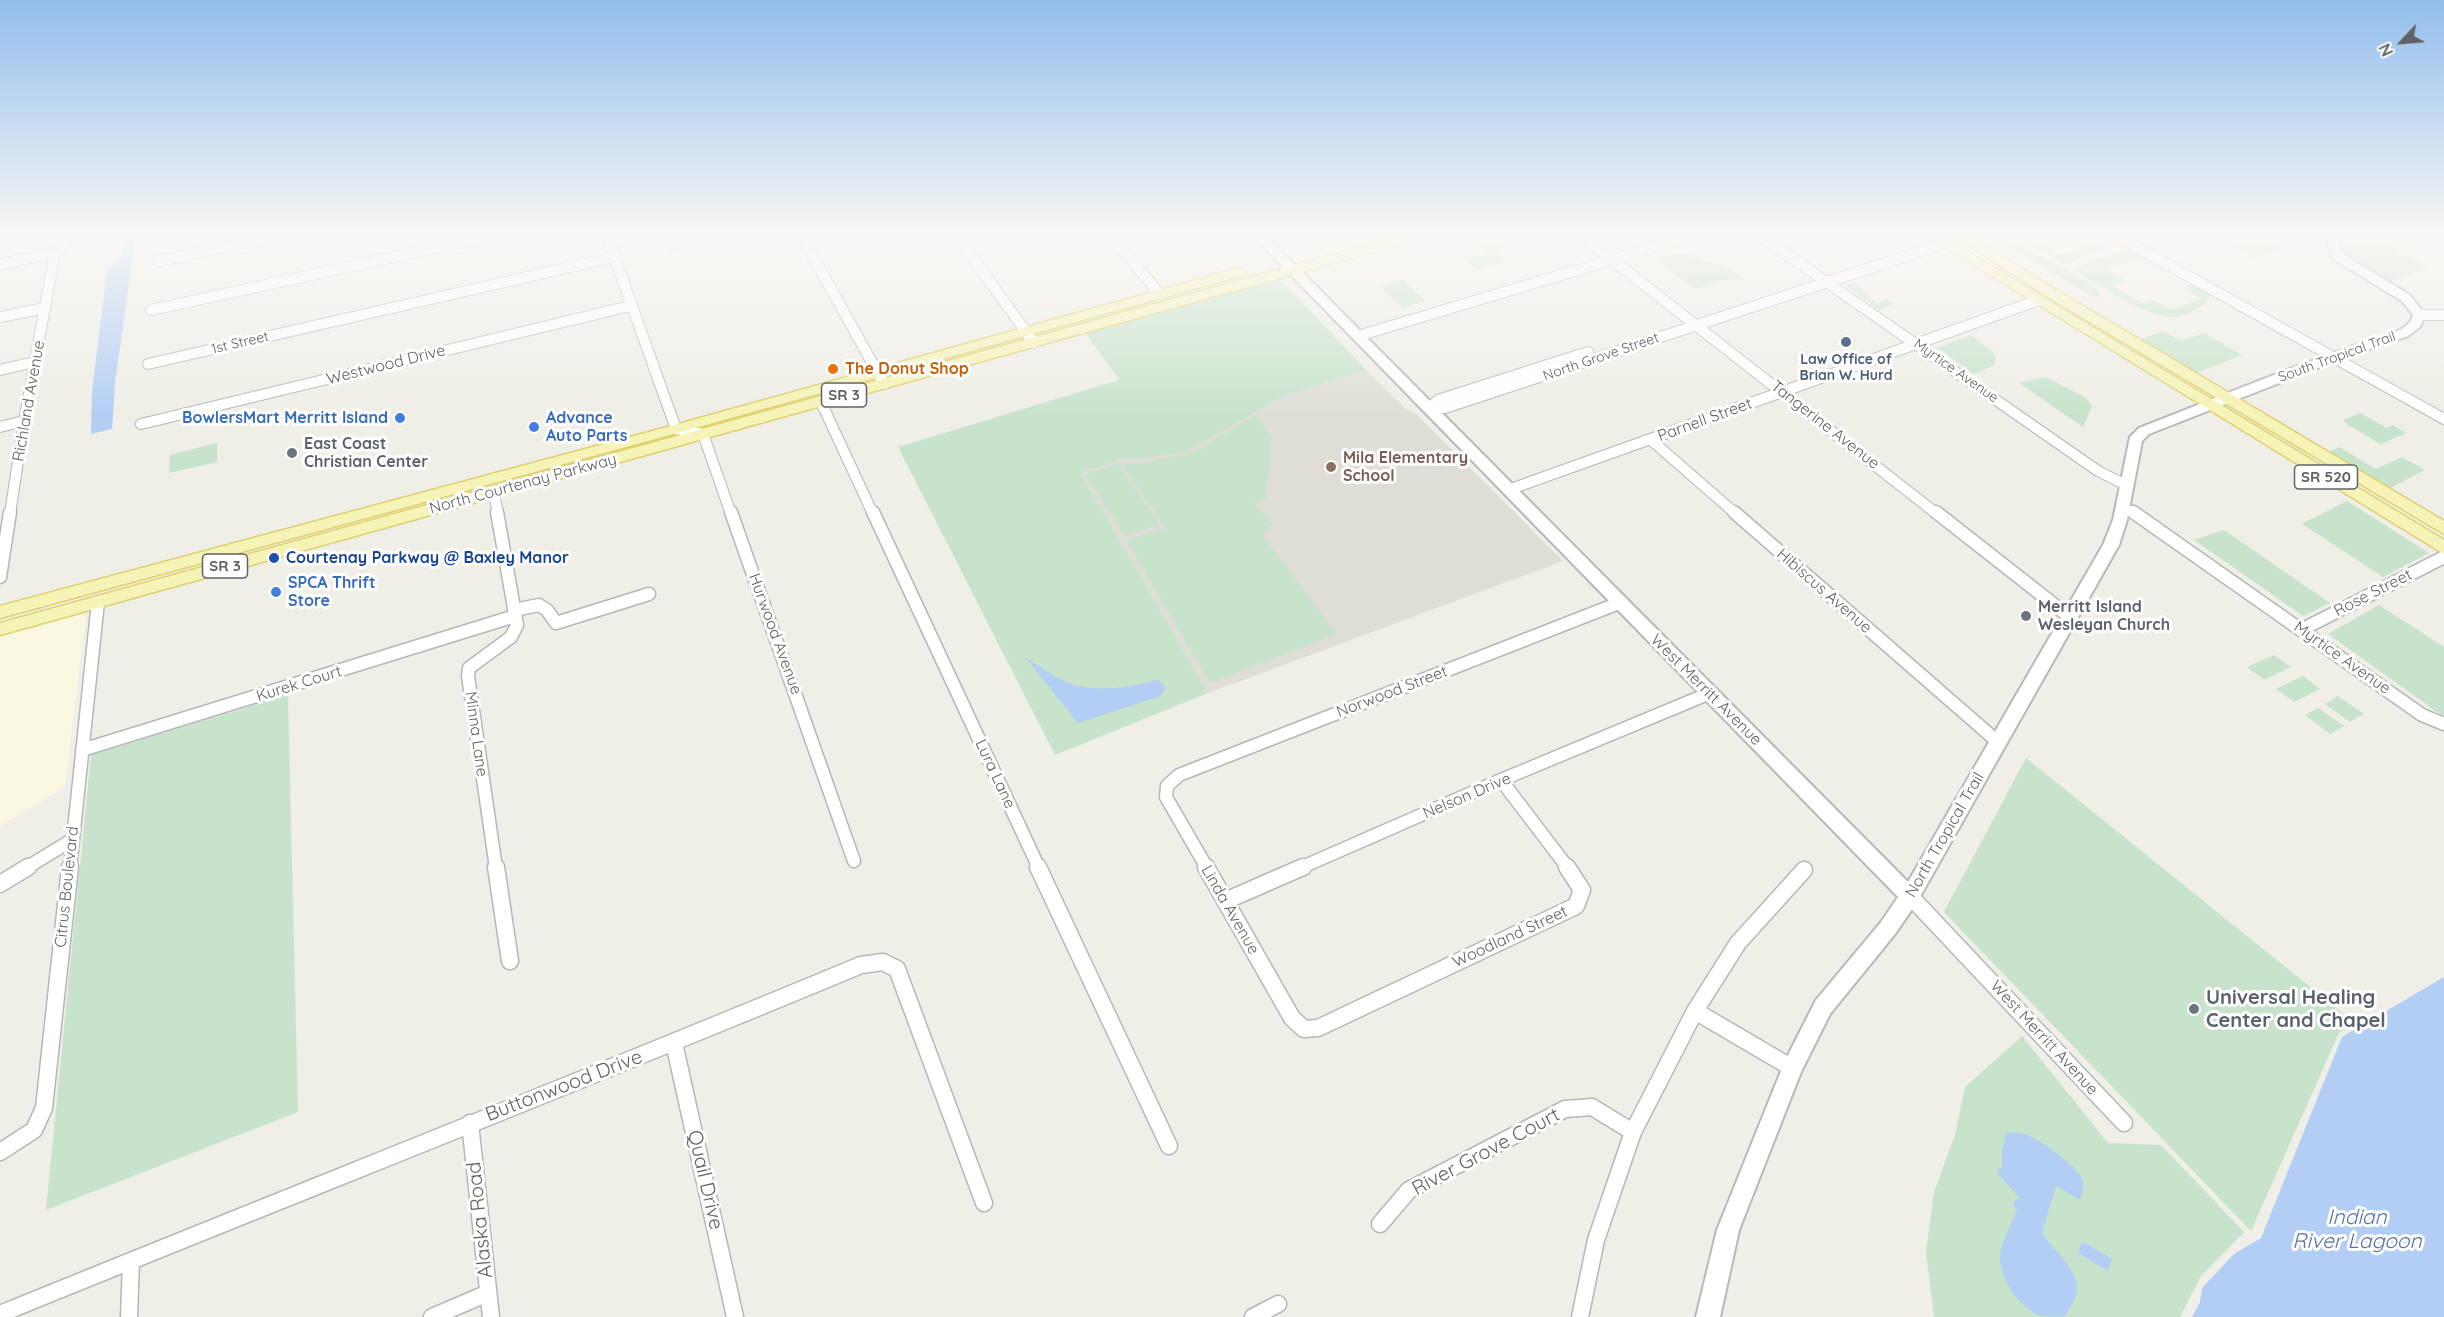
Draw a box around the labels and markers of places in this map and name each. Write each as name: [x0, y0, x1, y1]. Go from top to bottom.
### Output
marker: Law Office of Brian W. Hurd: [1839, 335, 1853, 349]
place label: Law Office of Brian W. Hurd: [1799, 352, 1893, 384]
place label: The Donut Shop: [845, 359, 969, 379]
marker: The Donut Shop: [826, 362, 840, 376]
place label: BowlersMart Merritt Island: [182, 408, 388, 428]
place label: Advance Auto Parts: [546, 408, 628, 446]
marker: BowlersMart Merritt Island: [393, 411, 407, 425]
marker: Advance Auto Parts: [527, 420, 541, 434]
place label: East Coast Christian Center: [304, 434, 428, 472]
marker: East Coast Christian Center: [285, 446, 299, 460]
place label: Mila Elementary School: [1343, 448, 1468, 486]
marker: Mila Elementary School: [1324, 460, 1338, 474]
place label: Courtenay Parkway @ Baxley Manor: [286, 548, 569, 568]
marker: Courtenay Parkway @ Baxley Manor: [267, 551, 281, 565]
place label: SPCA Thrift Store: [288, 573, 376, 611]
marker: SPCA Thrift Store: [269, 585, 283, 599]
place label: Merritt Island Wesleyan Church: [2038, 597, 2170, 635]
marker: Merritt Island Wesleyan Church: [2019, 609, 2033, 623]
place label: Universal Healing Center and Chapel: [2206, 986, 2386, 1033]
marker: Universal Healing Center and Chapel: [2187, 1002, 2201, 1016]

